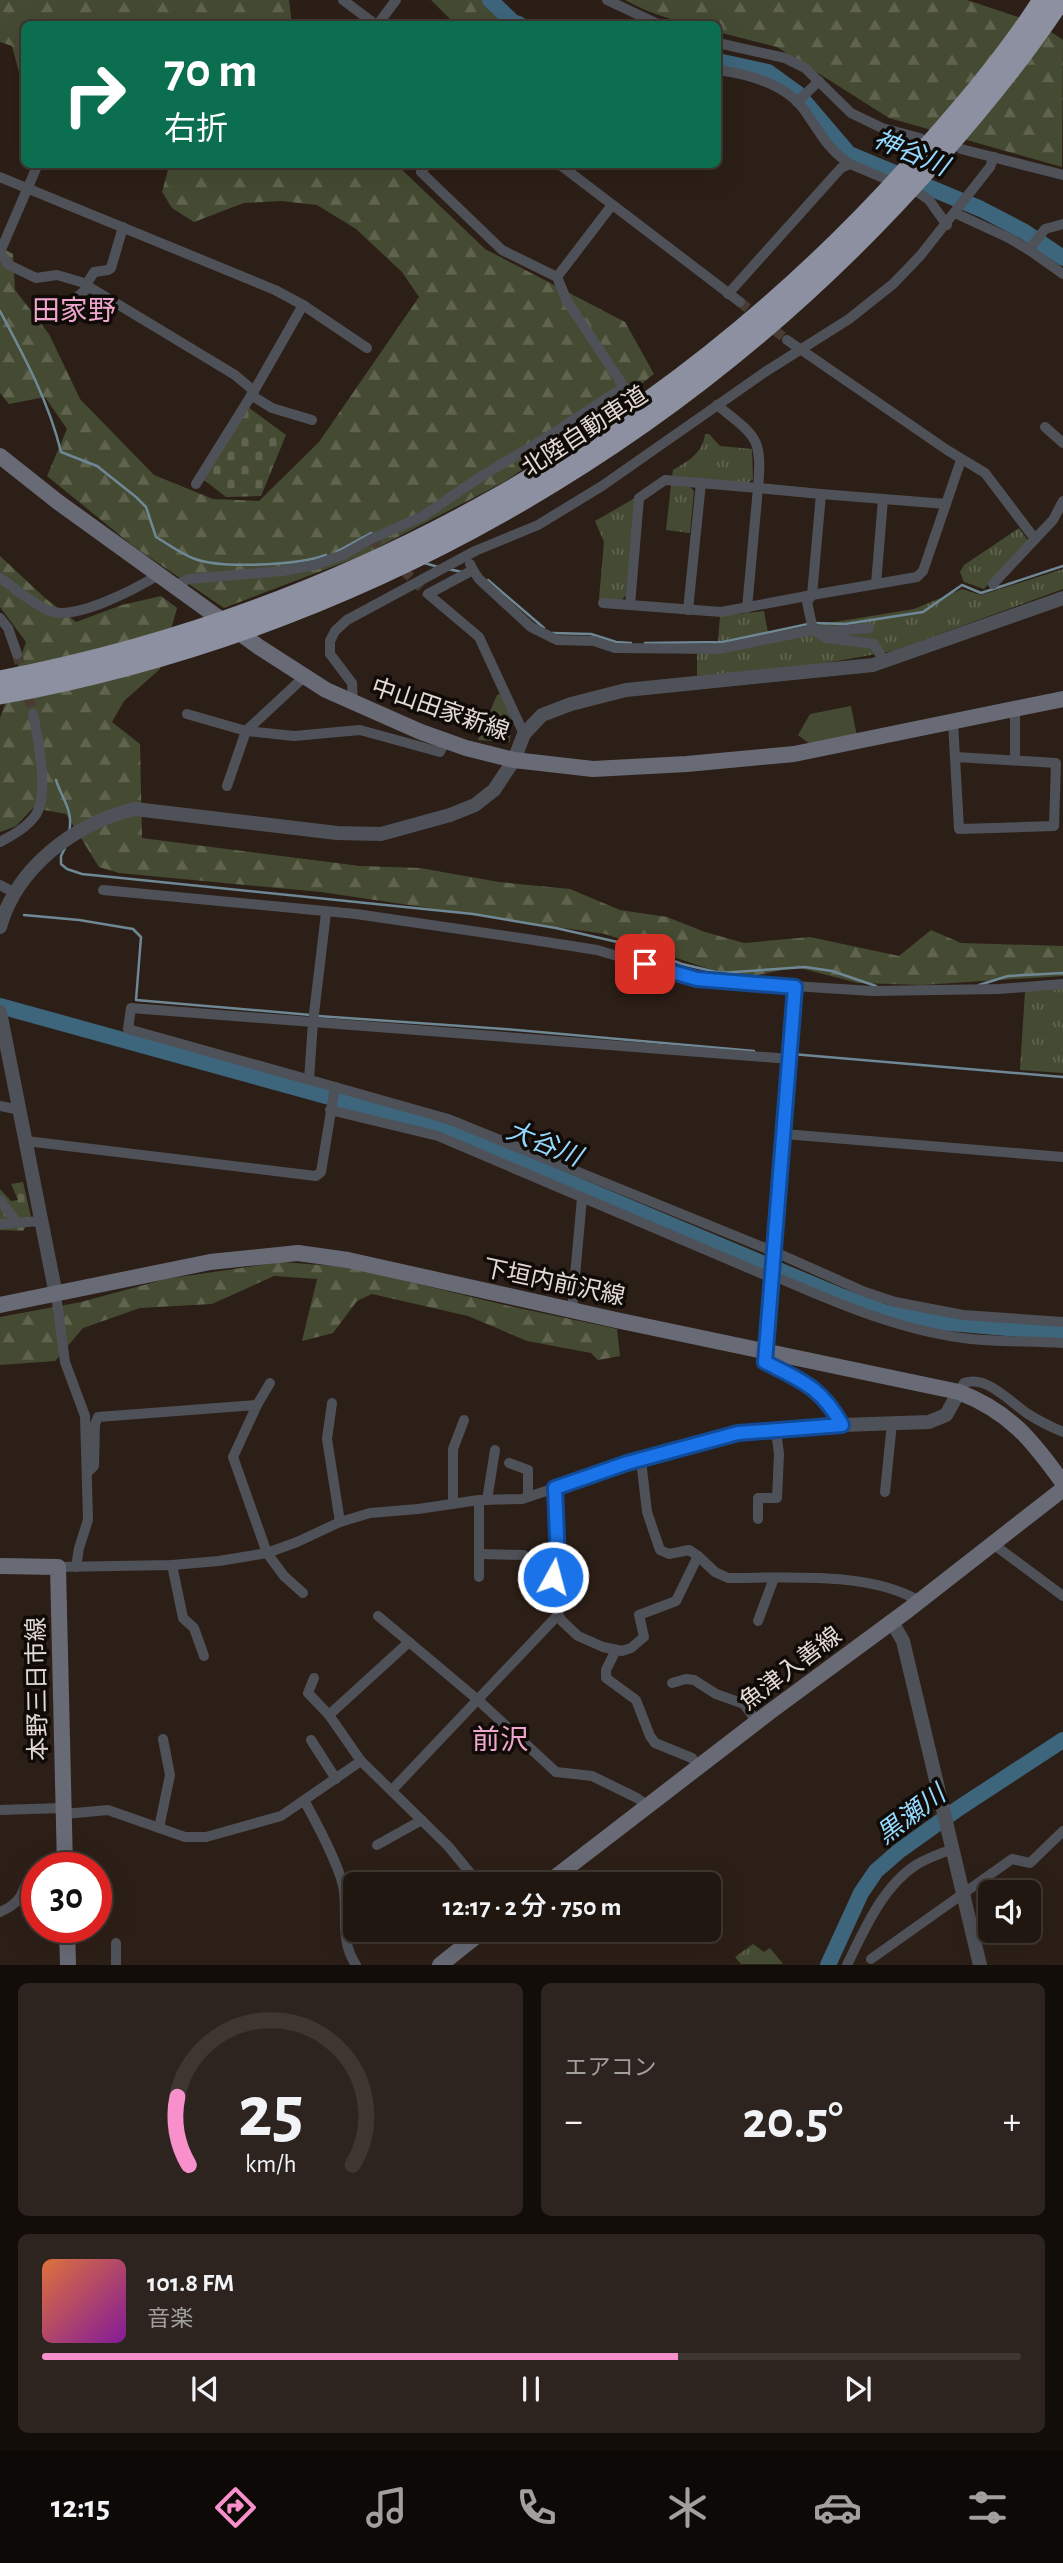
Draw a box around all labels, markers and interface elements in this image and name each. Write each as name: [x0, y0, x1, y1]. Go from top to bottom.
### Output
text: 70 m: [164, 47, 258, 96]
icon: right: [49, 49, 140, 140]
text: 右折: [164, 113, 228, 145]
water label: 神谷川: [870, 125, 955, 181]
district label: 田家野: [32, 296, 116, 326]
street label: 北陸自動車道: [517, 381, 652, 481]
street label: 中山田家新線: [368, 673, 513, 745]
pin: [615, 934, 675, 994]
icon: arrive: [626, 945, 664, 983]
water label: 大谷川: [503, 1116, 588, 1172]
street label: 下垣内前沢線: [481, 1254, 627, 1310]
position arrow: [516, 1540, 590, 1614]
street label: 本野三日市線: [23, 1617, 51, 1761]
street label: 魚津入善線: [735, 1622, 846, 1715]
district label: 前沢: [472, 1725, 528, 1755]
water label: 黒瀬川: [871, 1779, 952, 1849]
speed limit sign: 30: [21, 1852, 112, 1943]
map controls: [978, 1880, 1041, 1943]
button: sound: [978, 1880, 1041, 1943]
text: 12:17 · 2 分 · 750 m: [443, 1894, 621, 1920]
text: エアコン: [565, 2057, 657, 2080]
text: 25: [237, 2078, 303, 2151]
text: 20.5°: [742, 2095, 843, 2147]
text: −: [565, 2103, 583, 2141]
text: +: [1003, 2103, 1021, 2141]
text: km/h: [244, 2152, 296, 2177]
text: 101.8 FM: [147, 2270, 234, 2296]
text: 音楽: [147, 2308, 193, 2331]
icon: previous: [186, 2370, 224, 2408]
icon: pause: [512, 2370, 550, 2408]
icon: next: [839, 2370, 877, 2408]
icon: directions: [211, 2483, 260, 2532]
icon: music: [362, 2483, 411, 2532]
icon: phone: [512, 2483, 561, 2532]
icon: climate: [663, 2483, 712, 2532]
icon: car: [813, 2483, 862, 2532]
icon: filters: [963, 2483, 1012, 2532]
text: 12:15: [51, 2491, 110, 2523]

